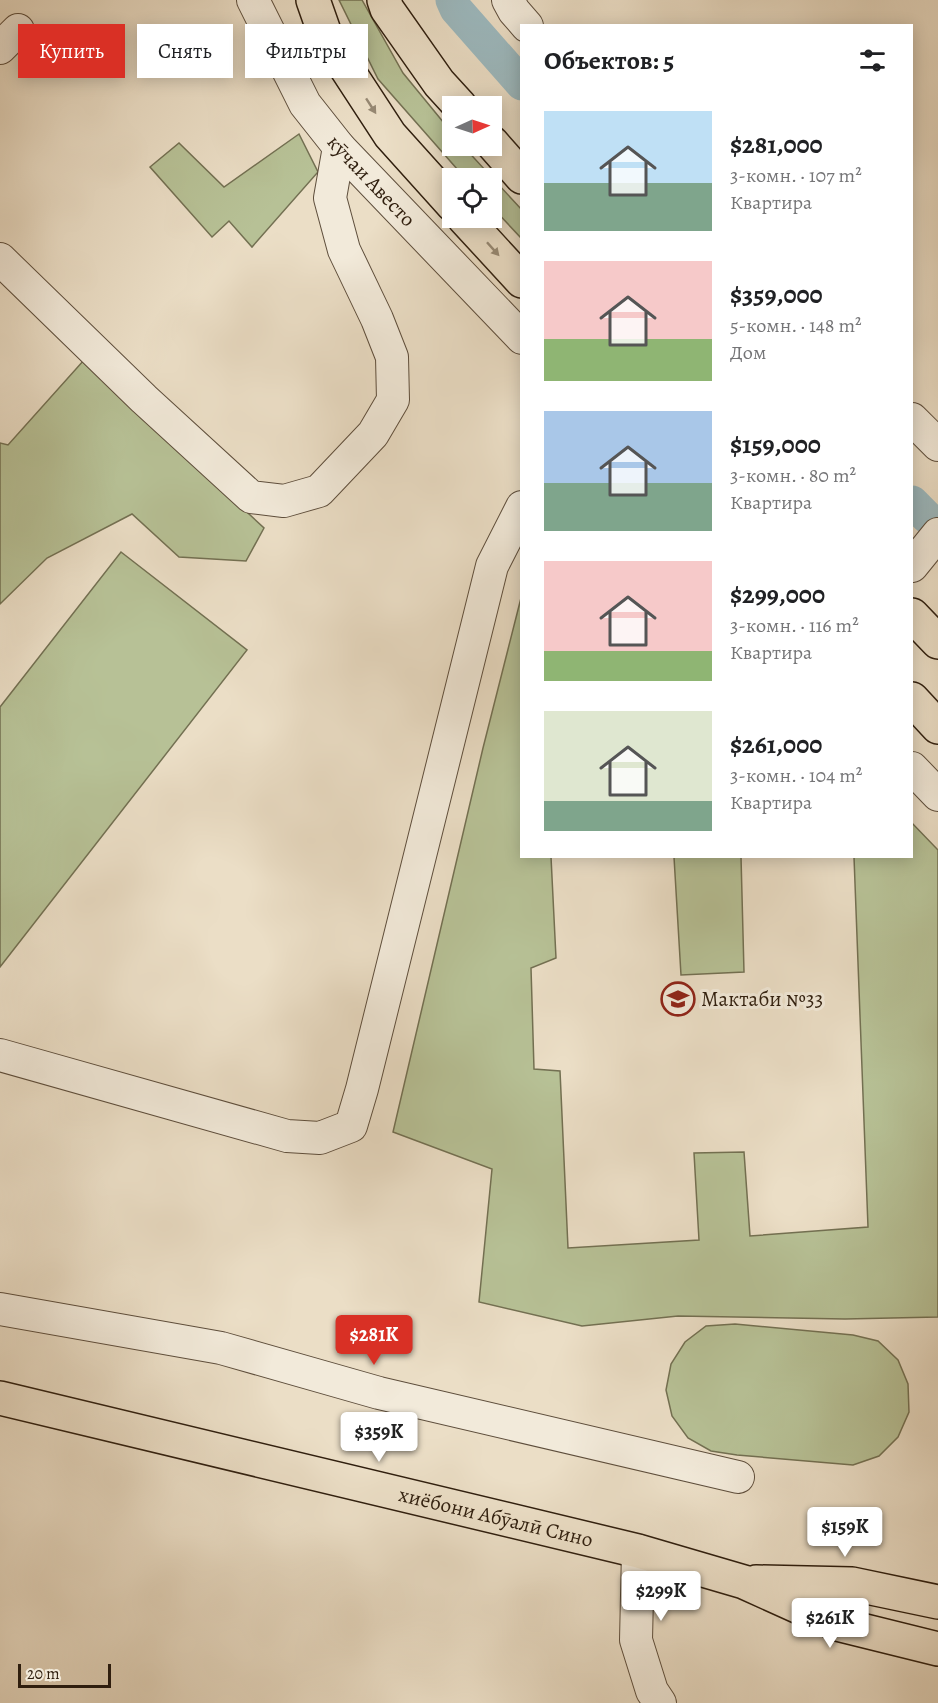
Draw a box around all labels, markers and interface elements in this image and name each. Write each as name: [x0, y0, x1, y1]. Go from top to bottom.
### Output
chip: Купить: [18, 24, 125, 78]
chip: Снять: [137, 24, 233, 78]
chip: Фильтры: [245, 24, 368, 78]
text: Объектов: 5: [544, 43, 674, 78]
icon: filters: [856, 44, 889, 77]
north arrow: [442, 96, 502, 156]
map controls: [442, 96, 502, 228]
one-way arrow: [365, 98, 376, 114]
text: $281,000: [730, 127, 823, 162]
street label: кӯчаи Авесто: [321, 129, 422, 233]
icon: home: [592, 135, 664, 207]
text: 3-комн. · 107 m²: [730, 162, 862, 189]
button: locate: [442, 168, 502, 228]
text: Квартира: [730, 189, 812, 216]
one-way arrow: [486, 242, 500, 257]
text: $359,000: [730, 277, 823, 312]
icon: home: [592, 285, 664, 357]
text: 5-комн. · 148 m²: [730, 312, 862, 339]
text: Дом: [730, 339, 766, 366]
text: $159,000: [730, 427, 821, 462]
icon: home: [592, 435, 664, 507]
text: 3-комн. · 80 m²: [730, 462, 856, 489]
text: Квартира: [730, 489, 812, 516]
text: $299,000: [730, 577, 825, 612]
icon: home: [592, 585, 664, 657]
text: 3-комн. · 116 m²: [730, 612, 859, 639]
text: Квартира: [730, 639, 812, 666]
text: $261,000: [730, 727, 822, 762]
icon: home: [592, 735, 664, 807]
text: 3-комн. · 104 m²: [730, 762, 862, 789]
text: Квартира: [730, 789, 812, 816]
school or university icon: Мактаби №33: [660, 981, 696, 1017]
place label: Мактаби №33: [701, 985, 823, 1013]
pin: $281K: [332, 1315, 416, 1366]
text: $281K: [350, 1321, 398, 1348]
pin: $359K: [337, 1412, 421, 1463]
text: $359K: [355, 1418, 403, 1445]
street label: хиёбони Абӯалӣ Сино: [396, 1480, 596, 1554]
pin: $159K: [803, 1507, 887, 1558]
text: $159K: [821, 1513, 869, 1540]
pin: $299K: [619, 1571, 703, 1622]
text: $299K: [636, 1577, 686, 1604]
pin: $261K: [788, 1598, 872, 1649]
text: $261K: [806, 1604, 854, 1631]
scale bar: [18, 1661, 111, 1688]
text: 20 m: [27, 1663, 60, 1685]

